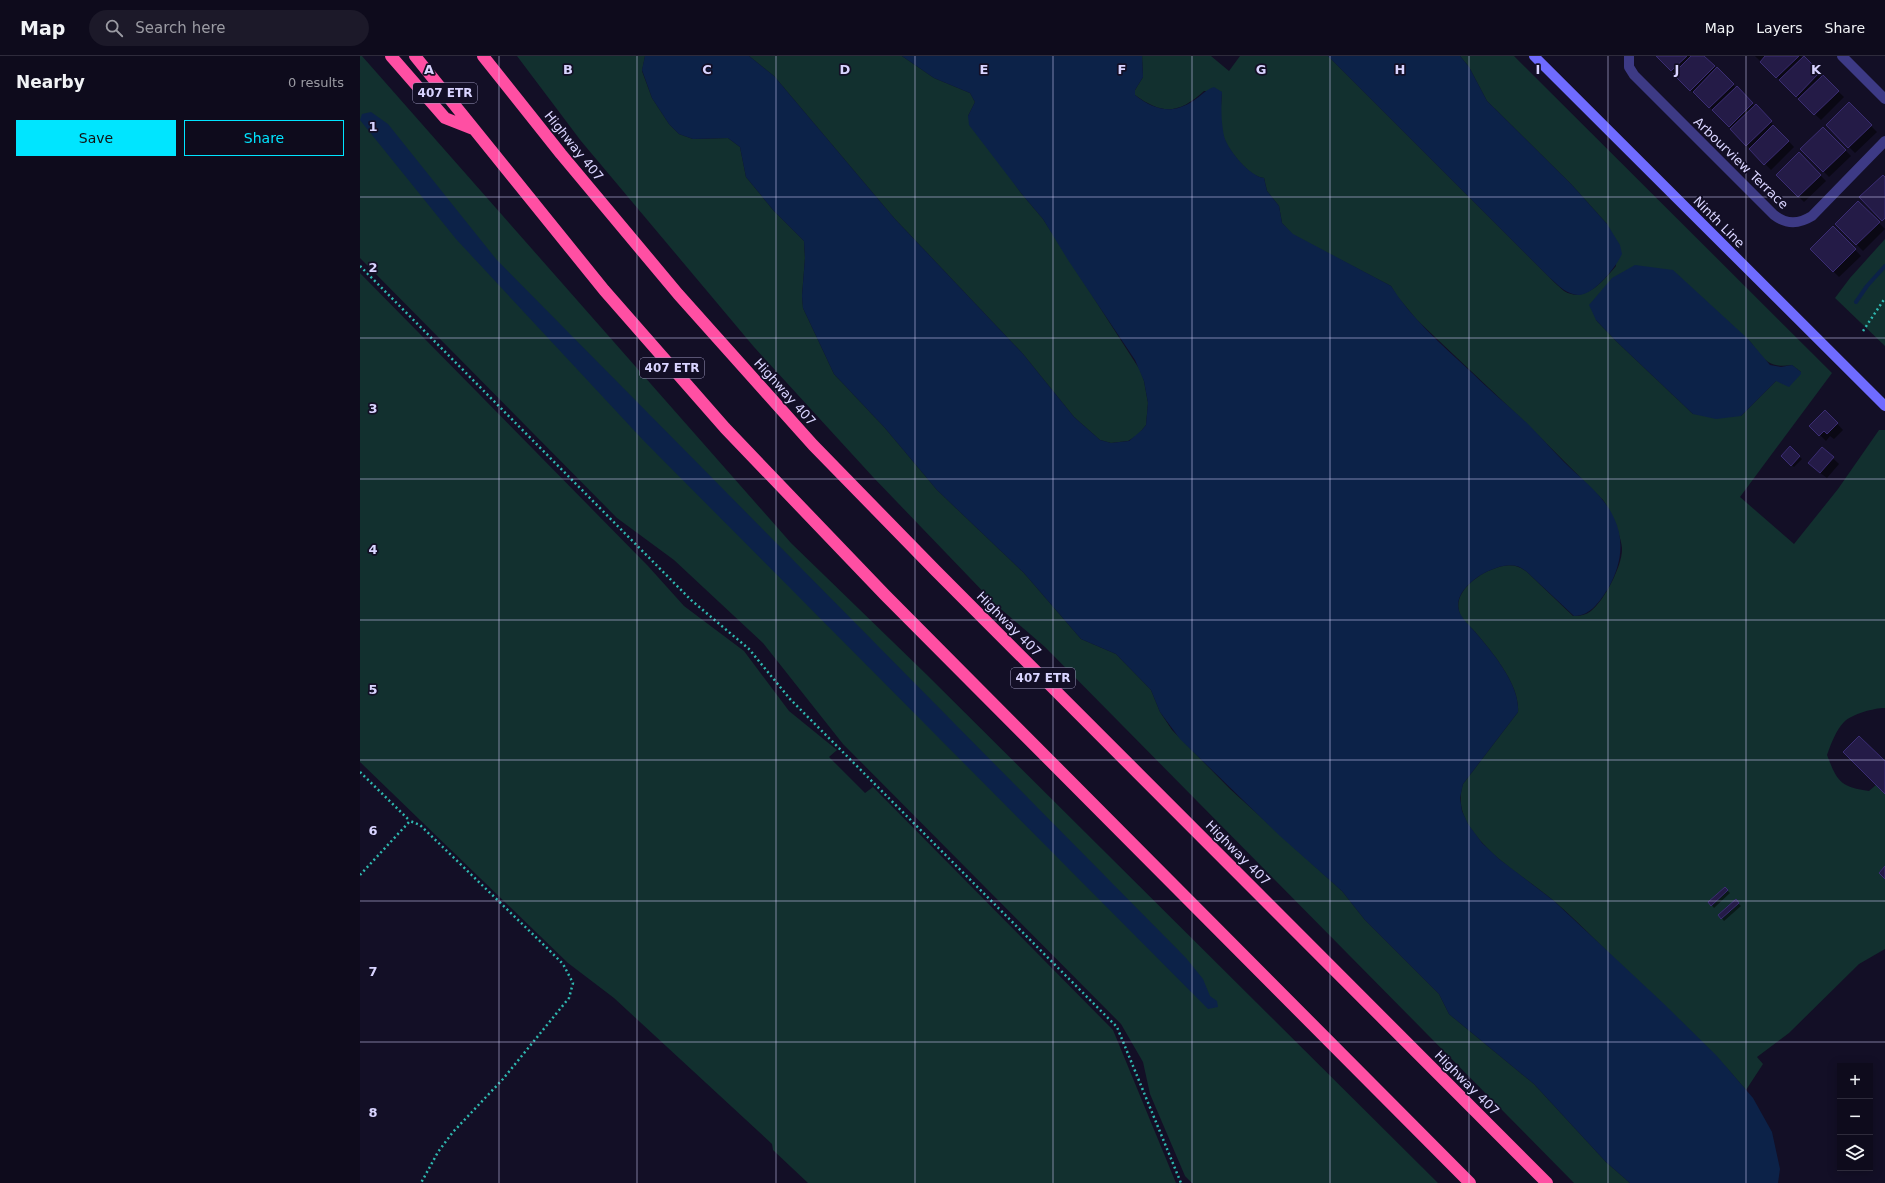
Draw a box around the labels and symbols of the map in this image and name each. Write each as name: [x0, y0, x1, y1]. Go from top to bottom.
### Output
text: A: [424, 62, 434, 77]
text: B: [563, 62, 573, 77]
text: C: [702, 62, 712, 77]
text: D: [840, 62, 851, 77]
text: E: [980, 62, 988, 77]
text: F: [1118, 62, 1126, 77]
text: G: [1256, 62, 1266, 77]
text: H: [1395, 62, 1405, 77]
text: I: [1536, 62, 1540, 77]
text: J: [1674, 62, 1679, 77]
text: K: [1811, 62, 1822, 77]
road number: 407 ETR: [413, 83, 477, 103]
street label: Highway 407: [541, 108, 607, 184]
street label: Arbourview Terrace: [1691, 114, 1791, 212]
text: 1: [368, 119, 378, 134]
street label: Ninth Line: [1690, 193, 1748, 251]
text: 2: [368, 260, 378, 275]
street label: Highway 407: [751, 355, 819, 429]
road number: 407 ETR: [640, 358, 704, 378]
text: 3: [368, 401, 378, 416]
text: 4: [368, 542, 378, 557]
street label: Highway 407: [974, 589, 1044, 659]
road number: 407 ETR: [1011, 668, 1075, 688]
text: 5: [368, 682, 378, 697]
street label: Highway 407: [1203, 818, 1273, 888]
text: 6: [368, 823, 378, 838]
text: 7: [368, 964, 378, 979]
street label: Highway 407: [1432, 1048, 1502, 1118]
text: 8: [368, 1105, 378, 1120]

